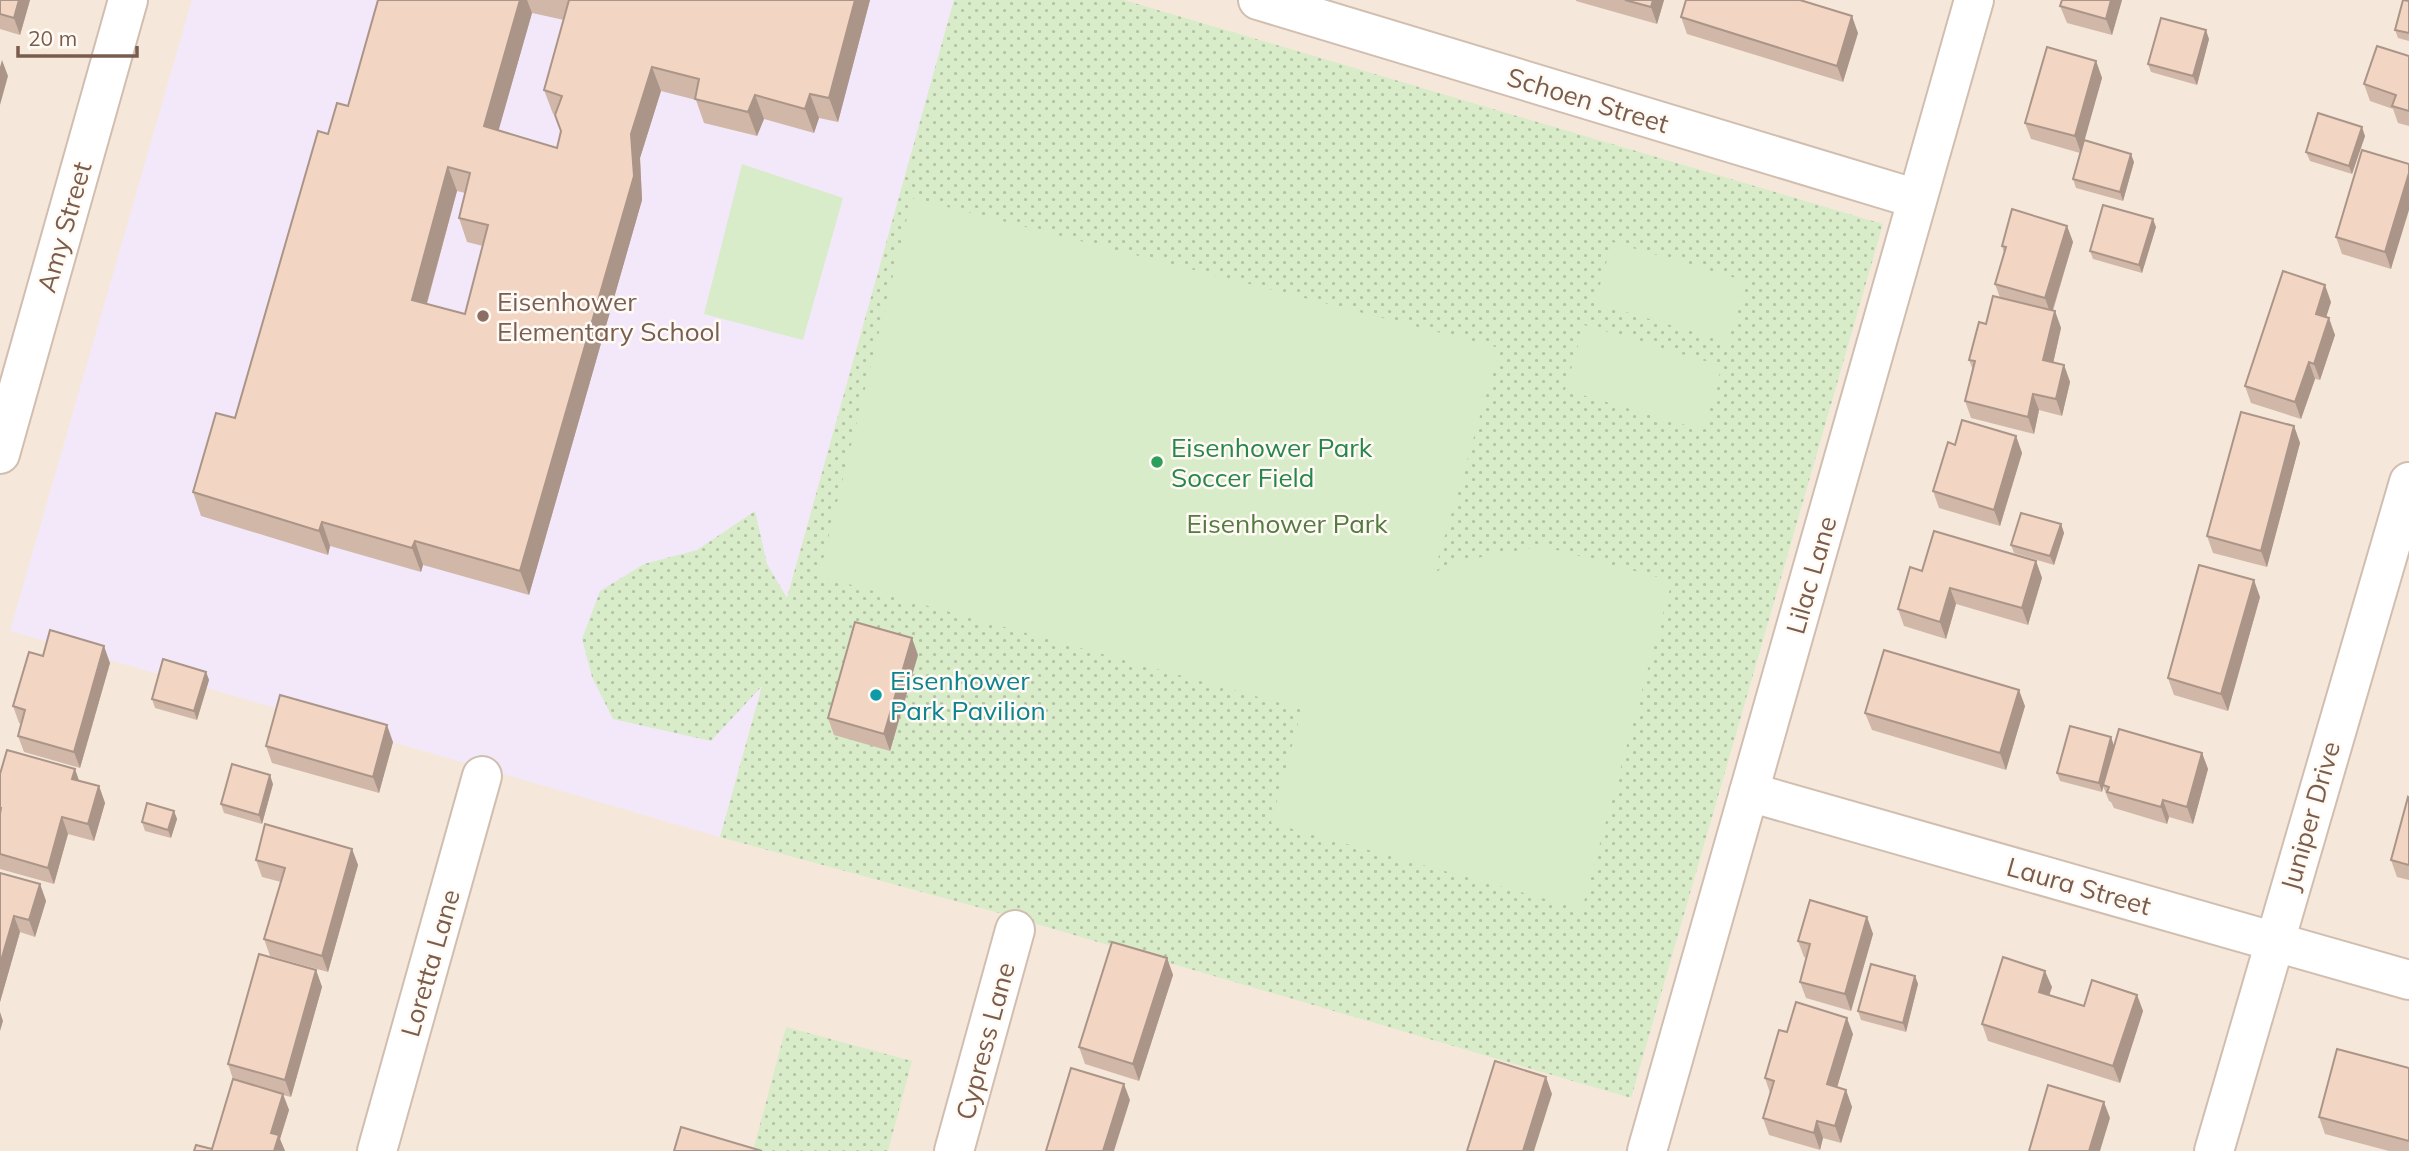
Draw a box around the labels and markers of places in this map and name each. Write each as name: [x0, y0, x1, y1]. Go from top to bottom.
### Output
place label: Eisenhower Elementary School: [497, 285, 721, 348]
marker: Eisenhower Elementary School: [475, 308, 491, 324]
place label: Eisenhower Park Soccer Field: [1171, 431, 1373, 494]
marker: Eisenhower Park Soccer Field: [1149, 454, 1165, 470]
place label: Eisenhower Park Pavilion: [890, 664, 1046, 727]
marker: Eisenhower Park Pavilion: [868, 687, 884, 703]

